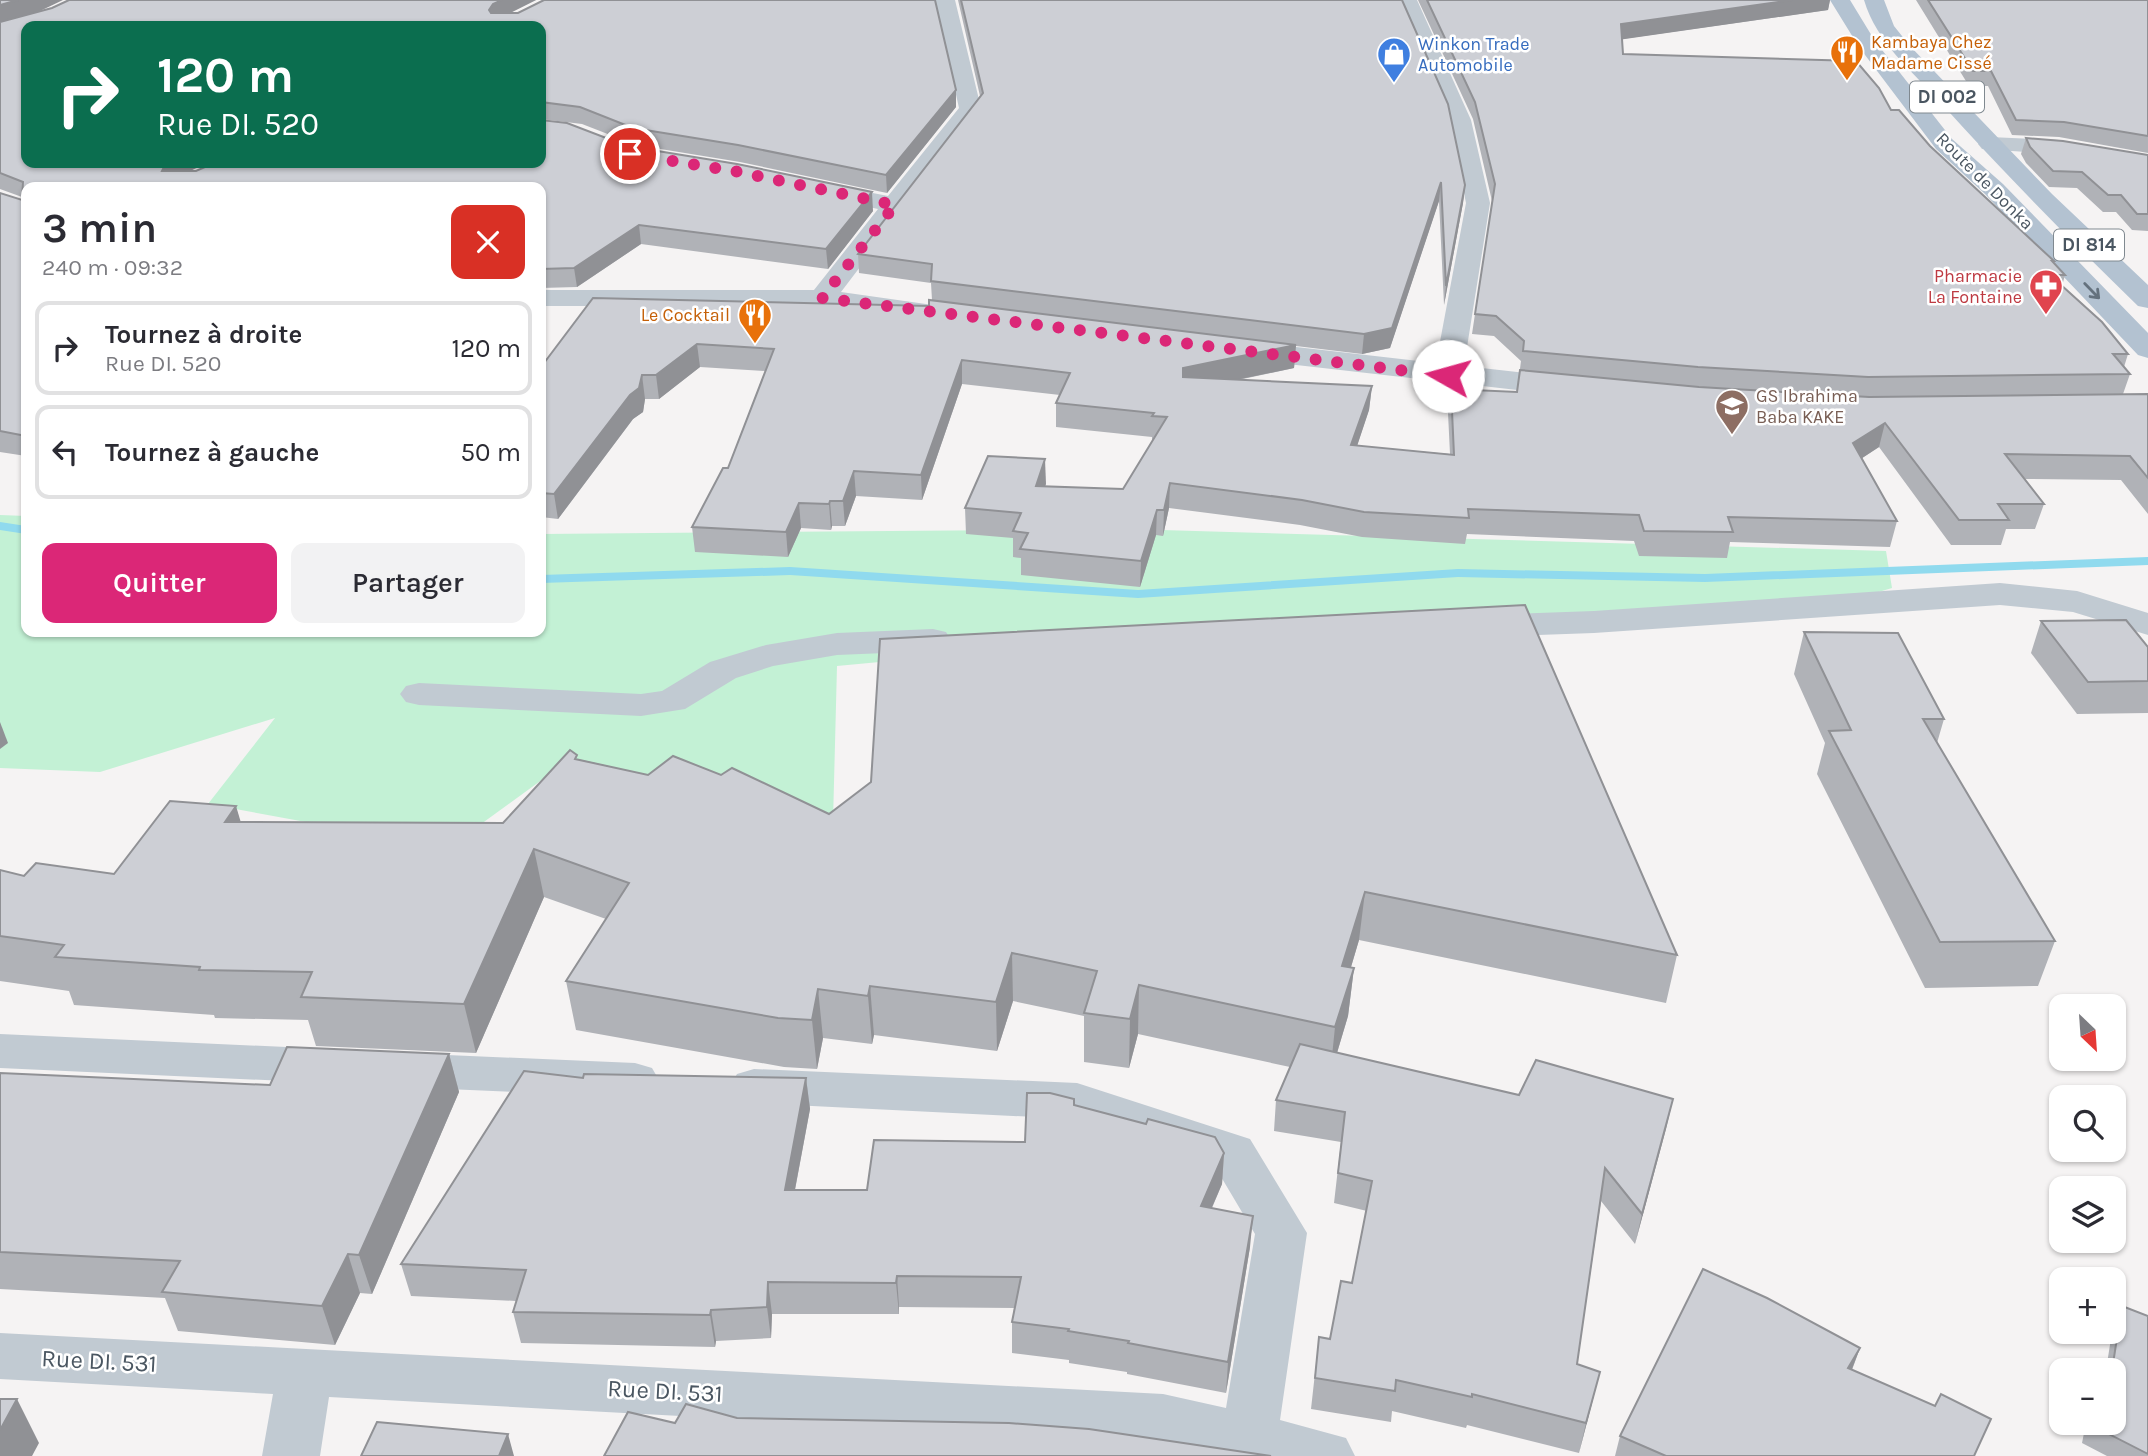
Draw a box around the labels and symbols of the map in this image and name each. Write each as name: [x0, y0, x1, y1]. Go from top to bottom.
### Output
place label: Kambaya Chez Madame Cissé: [1871, 31, 1992, 74]
place label: Winkon Trade Automobile: [1418, 33, 1529, 76]
restaurant icon: Kambaya Chez Madame Cissé: [1828, 33, 1866, 82]
shop icon: Winkon Trade Automobile: [1375, 35, 1413, 84]
road number: DI 002: [1910, 82, 1984, 113]
pin: [600, 124, 660, 184]
street label: Route de Donka: [1932, 128, 2038, 234]
road number: DI 814: [2054, 230, 2124, 260]
place label: Pharmacie La Fontaine: [1928, 265, 2022, 308]
pharmacy icon: Pharmacie La Fontaine: [2027, 267, 2065, 316]
one-way arrow: [2084, 282, 2101, 299]
restaurant icon: Le Cocktail: [736, 296, 774, 345]
place label: Le Cocktail: [641, 304, 730, 326]
position arrow: [1411, 339, 1485, 413]
place label: GS Ibrahima Baba KAKE: [1756, 385, 1858, 428]
school or university icon: GS Ibrahima Baba KAKE: [1713, 387, 1751, 436]
north arrow: [2049, 994, 2126, 1071]
street label: Rue DI. 531: [41, 1344, 157, 1378]
street label: Rue DI. 531: [607, 1374, 723, 1408]

